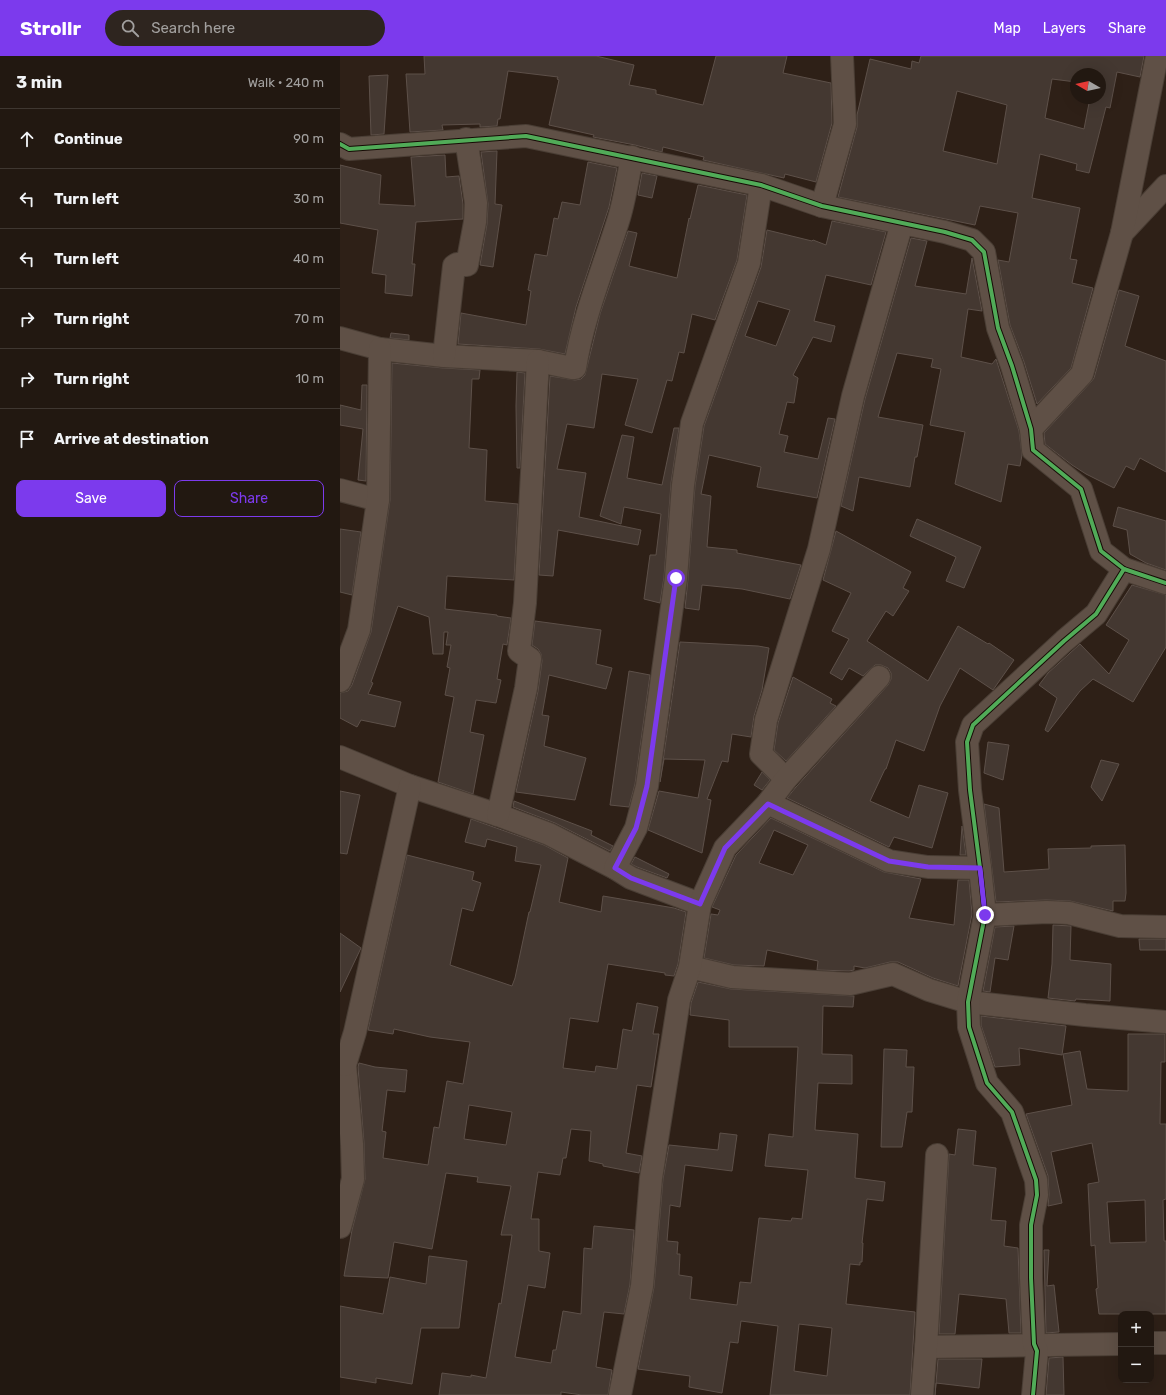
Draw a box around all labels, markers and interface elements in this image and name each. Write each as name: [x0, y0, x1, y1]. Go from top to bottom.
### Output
search box: [105, 10, 385, 46]
text: Strollr: [20, 17, 81, 40]
icon: search: [119, 17, 141, 39]
text: Search here: [151, 19, 235, 37]
text: Map: [994, 20, 1021, 37]
text: Layers: [1043, 20, 1086, 37]
text: Share: [1108, 20, 1146, 37]
north arrow: [1070, 68, 1106, 104]
text: 3 min: [16, 72, 62, 92]
text: Walk · 240 m: [248, 75, 324, 90]
icon: ahead: [16, 128, 38, 150]
text: Continue: [54, 130, 123, 148]
text: 90 m: [293, 131, 324, 146]
icon: left: [16, 188, 38, 210]
text: Turn left: [54, 190, 119, 208]
text: 30 m: [293, 191, 324, 206]
icon: left: [16, 248, 38, 270]
text: Turn left: [54, 250, 119, 268]
text: 40 m: [293, 251, 324, 266]
icon: right: [16, 308, 38, 330]
text: Turn right: [54, 310, 129, 328]
text: 70 m: [294, 311, 324, 326]
icon: right: [16, 368, 38, 390]
text: Turn right: [54, 370, 129, 388]
text: 10 m: [295, 371, 324, 386]
icon: arrive: [16, 428, 38, 450]
text: Arrive at destination: [54, 430, 209, 448]
button: Save: [16, 480, 166, 517]
button: Share: [174, 480, 324, 517]
route start: [667, 569, 685, 587]
route end: [976, 906, 994, 924]
map controls: [1118, 1311, 1154, 1383]
button: +: [1118, 1311, 1154, 1347]
button: −: [1118, 1347, 1154, 1383]

